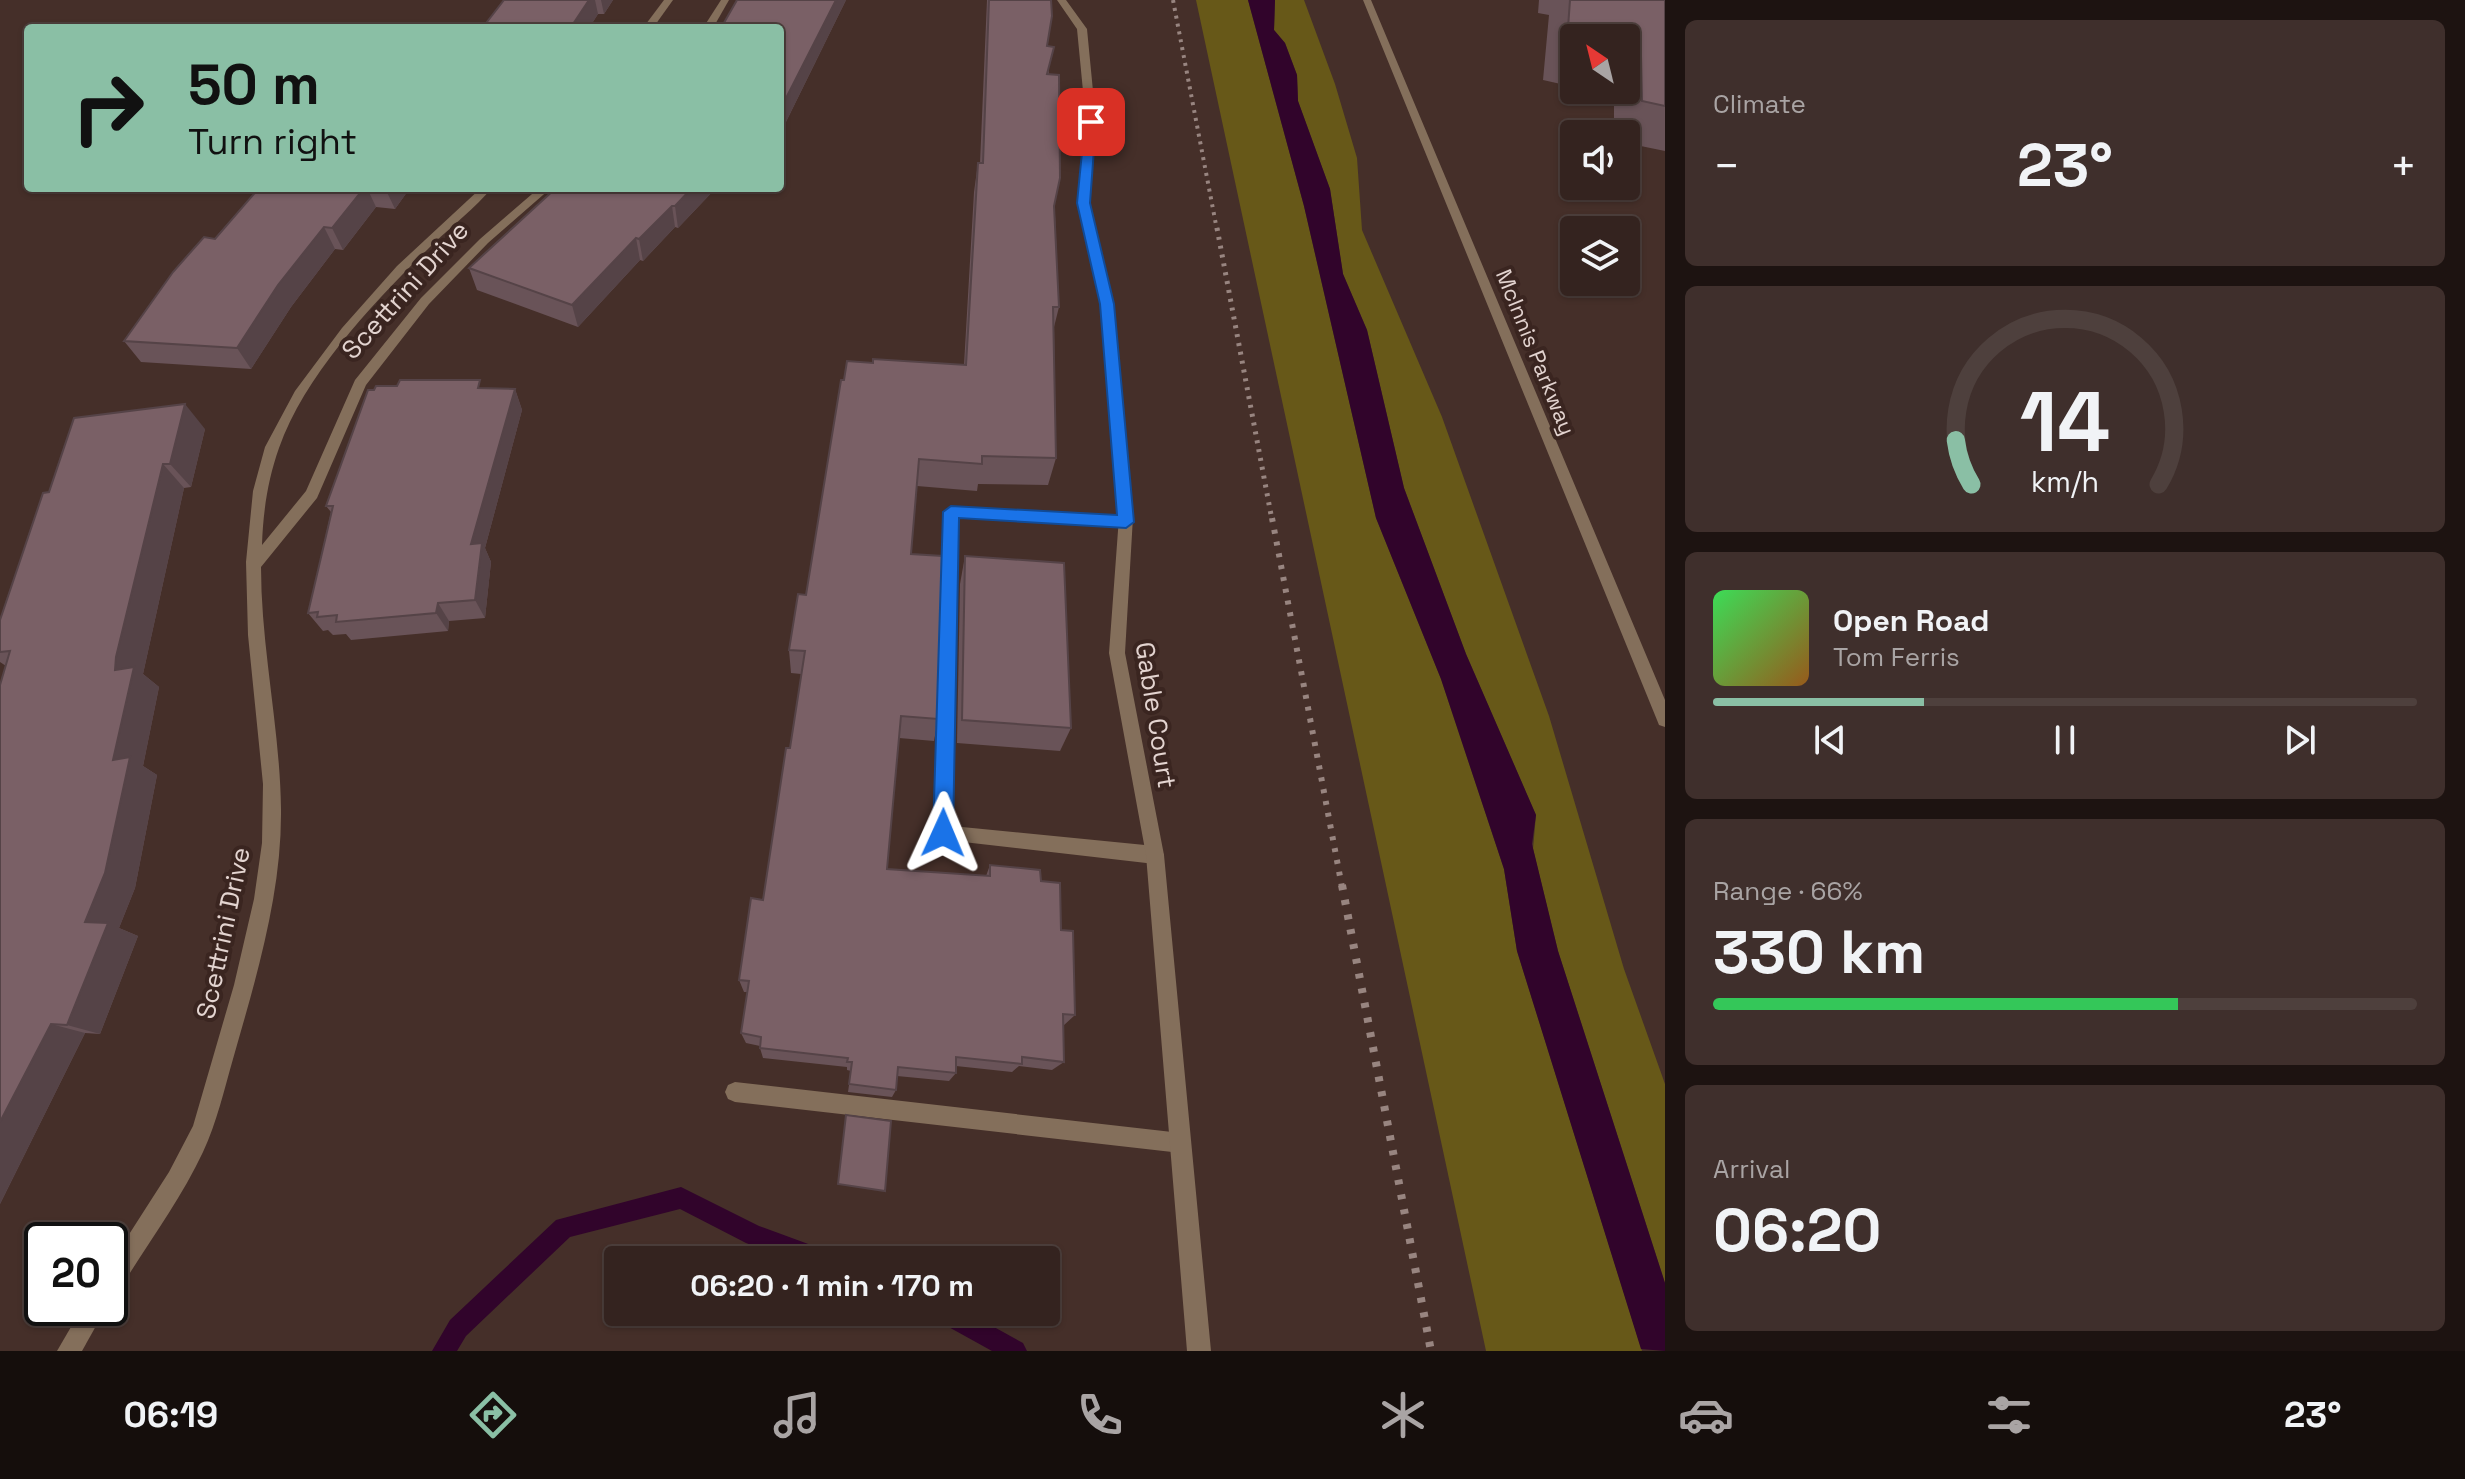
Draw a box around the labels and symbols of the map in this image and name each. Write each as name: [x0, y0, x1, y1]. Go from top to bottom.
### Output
north arrow: [1560, 24, 1640, 104]
pin: [1057, 88, 1125, 156]
street label: Scettrini Drive: [334, 214, 476, 366]
street label: McInnis Parkway: [1490, 265, 1582, 439]
street label: Gable Court: [1128, 639, 1184, 791]
position arrow: [901, 791, 985, 875]
street label: Scettrini Drive: [188, 844, 258, 1022]
speed limit sign: 20: [24, 1222, 128, 1326]

